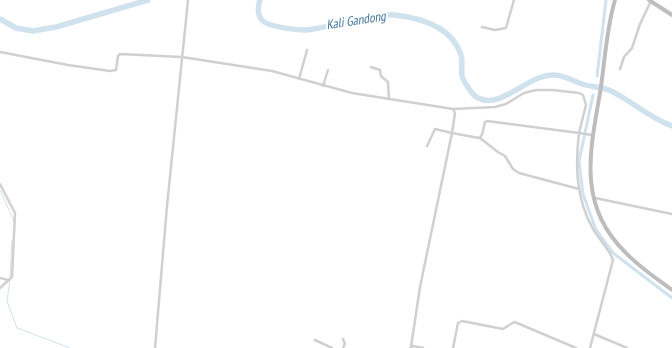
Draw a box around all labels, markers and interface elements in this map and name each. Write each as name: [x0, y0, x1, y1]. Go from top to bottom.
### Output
water label: Kali Gandong: [325, 9, 387, 33]

